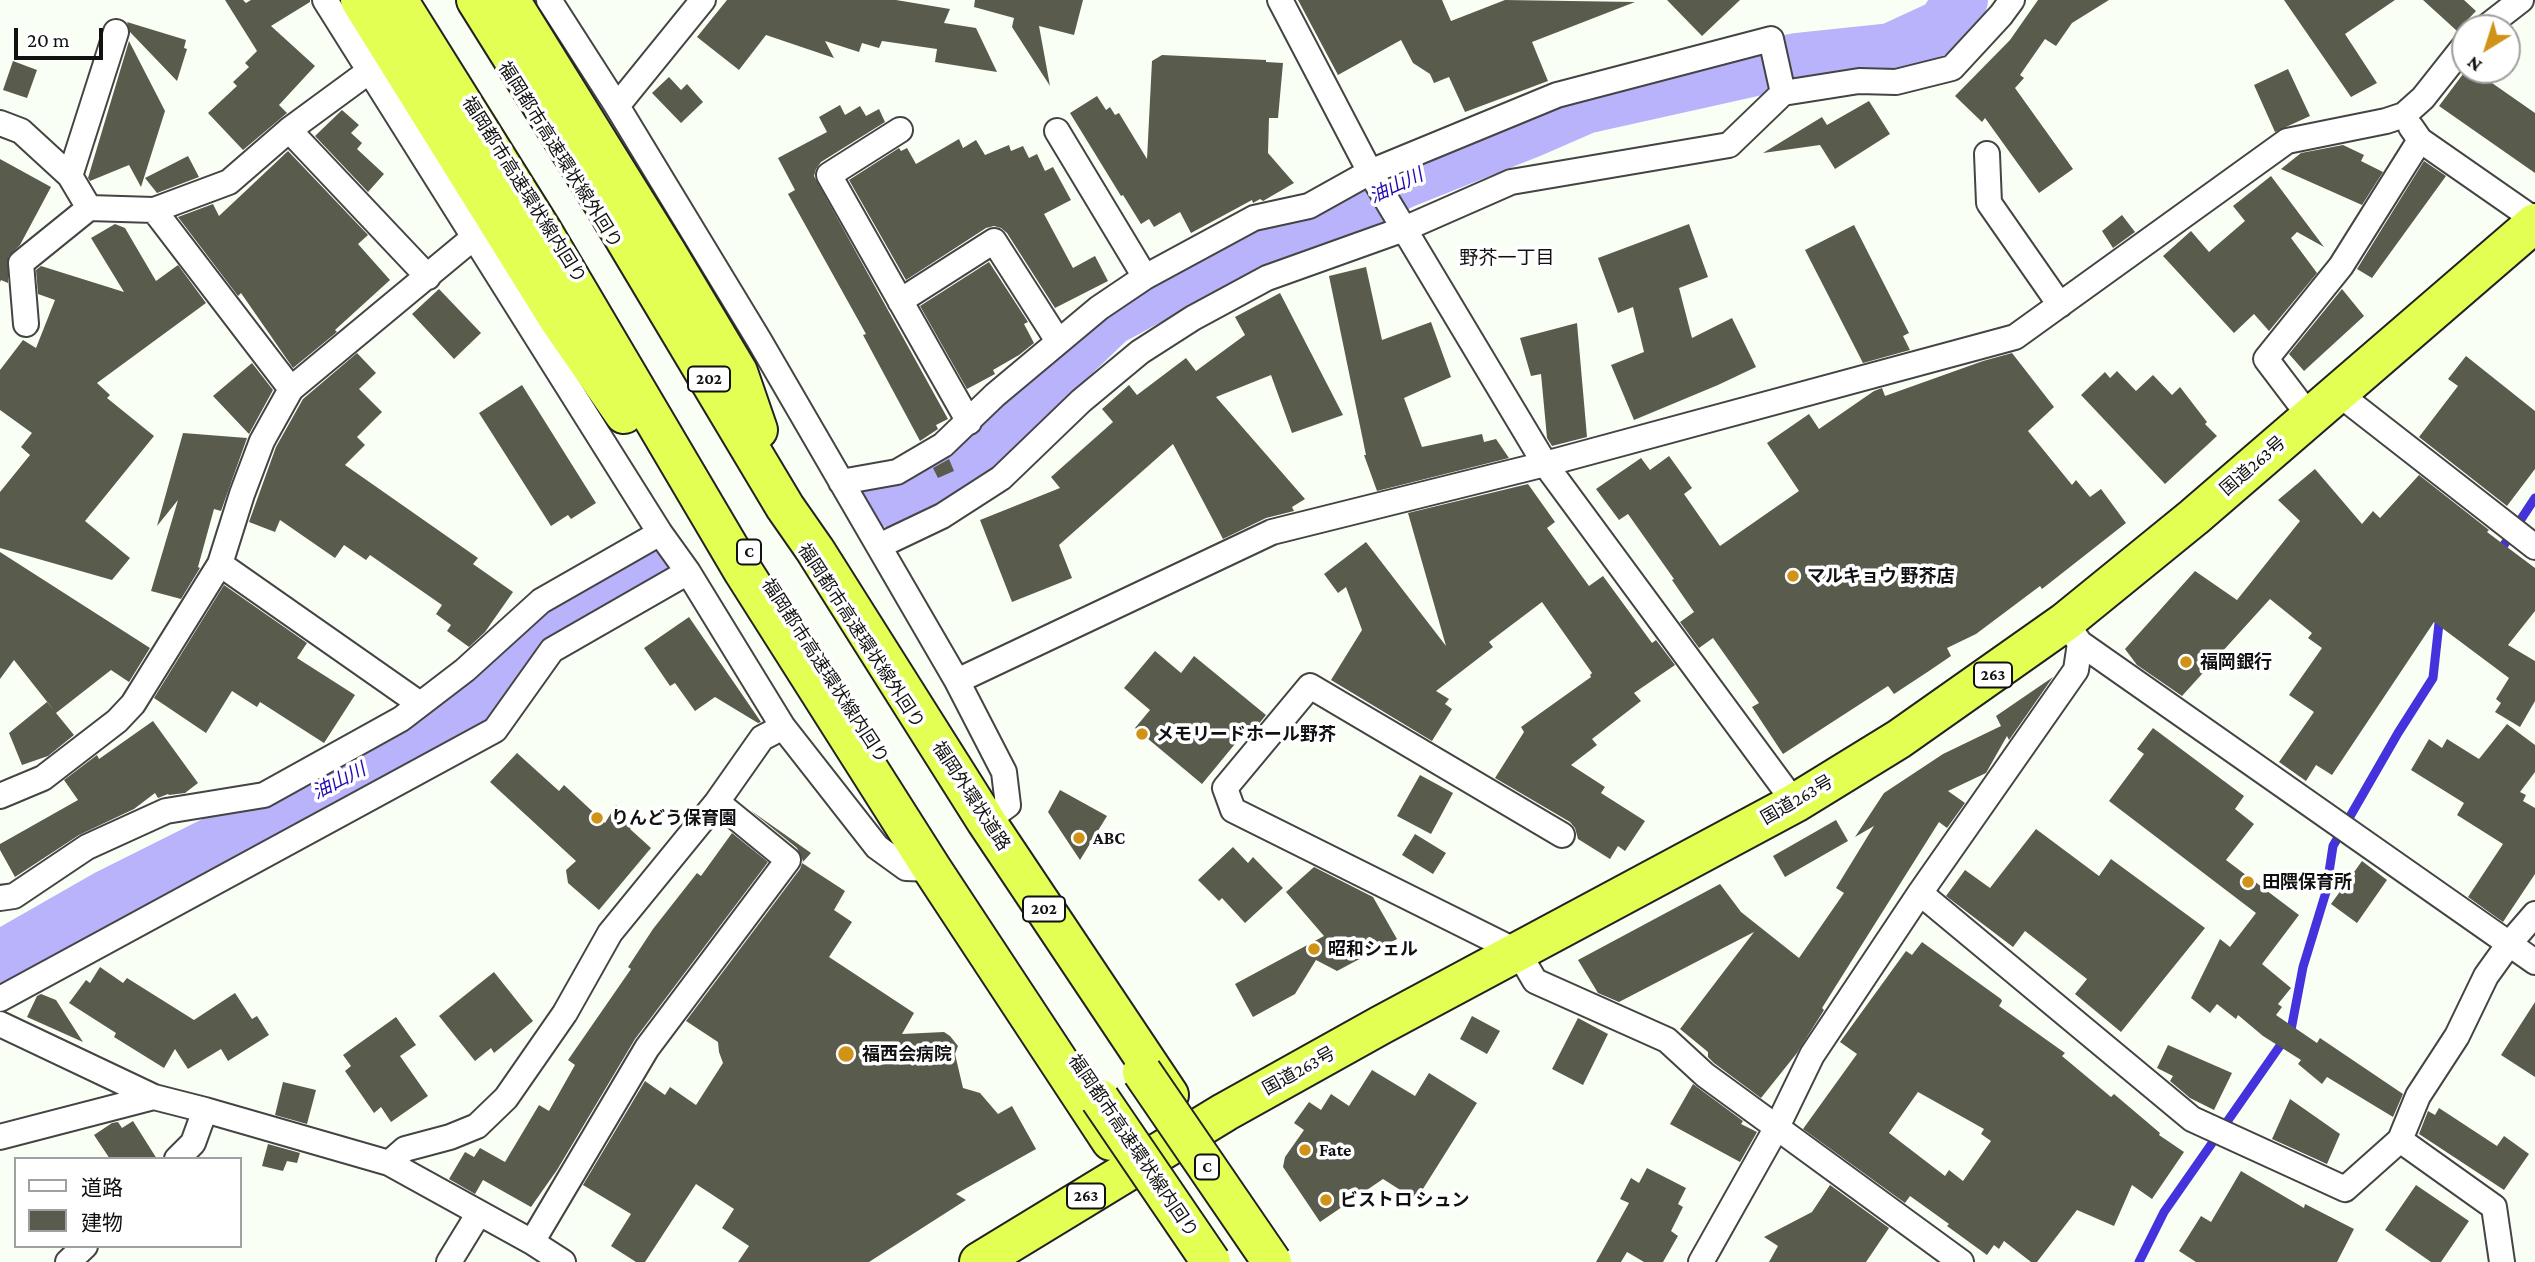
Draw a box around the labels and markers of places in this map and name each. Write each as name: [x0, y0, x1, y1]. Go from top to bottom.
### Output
place label: マルキョウ 野芥店: [1807, 565, 1954, 587]
marker: マルキョウ 野芥店: [1785, 568, 1801, 584]
place label: 福岡銀行: [2200, 651, 2272, 673]
marker: 福岡銀行: [2178, 654, 2194, 670]
place label: メモリードホール野芥: [1156, 723, 1336, 745]
marker: メモリードホール野芥: [1134, 726, 1150, 742]
place label: りんどう保育園: [611, 807, 737, 829]
marker: りんどう保育園: [589, 810, 605, 826]
place label: ABC: [1093, 827, 1125, 849]
marker: ABC: [1071, 830, 1087, 846]
place label: 田隈保育所: [2262, 871, 2352, 893]
marker: 田隈保育所: [2240, 874, 2256, 890]
place label: 昭和シェル: [1328, 938, 1418, 960]
marker: 昭和シェル: [1306, 941, 1322, 957]
place label: 福西会病院: [862, 1043, 952, 1065]
marker: 福西会病院: [836, 1044, 856, 1064]
place label: Fate: [1319, 1139, 1351, 1161]
marker: Fate: [1297, 1142, 1313, 1158]
place label: ビストロ シュン: [1340, 1189, 1469, 1211]
marker: ビストロ シュン: [1318, 1192, 1334, 1208]

